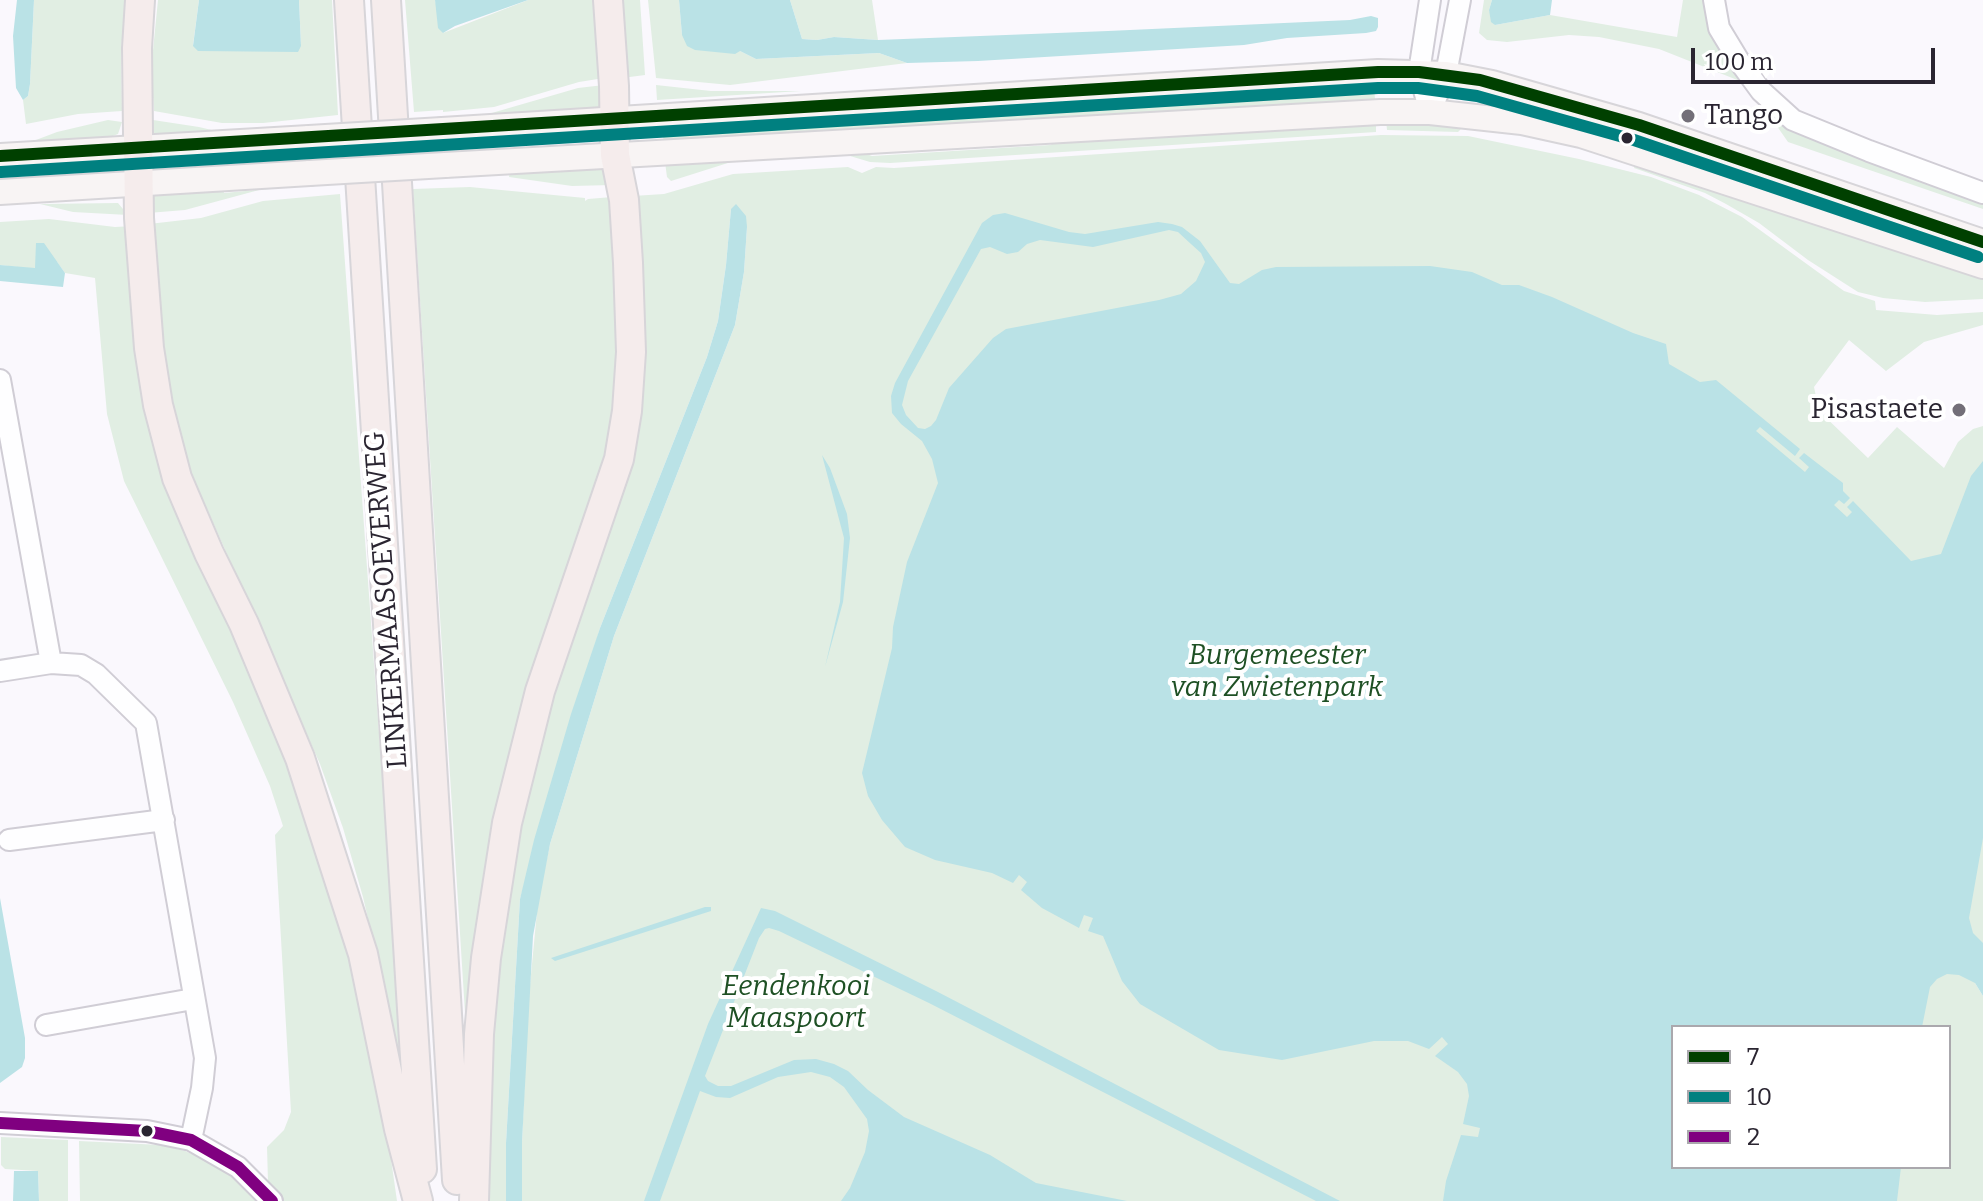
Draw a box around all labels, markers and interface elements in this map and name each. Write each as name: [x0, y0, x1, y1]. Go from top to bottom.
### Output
scale bar: [1695, 32, 1939, 82]
text: 100 m: [1705, 48, 1773, 76]
place label: Tango: [1704, 99, 1783, 133]
marker: Tango: [1679, 107, 1697, 125]
unlabelled marker: [1619, 130, 1635, 146]
place label: Pisastaete: [1811, 393, 1943, 427]
marker: Pisastaete: [1950, 401, 1968, 419]
street label: LINKERMAASOEVERWEG: [358, 430, 416, 770]
park label: Burgemeester van Zwietenpark: [1171, 639, 1383, 705]
park label: Eendenkooi Maaspoort: [722, 970, 870, 1036]
legend: [1671, 1025, 1951, 1169]
text: 7: [1747, 1043, 1759, 1071]
text: 10: [1747, 1083, 1772, 1111]
unlabelled marker: [139, 1123, 155, 1139]
text: 2: [1747, 1123, 1760, 1151]

